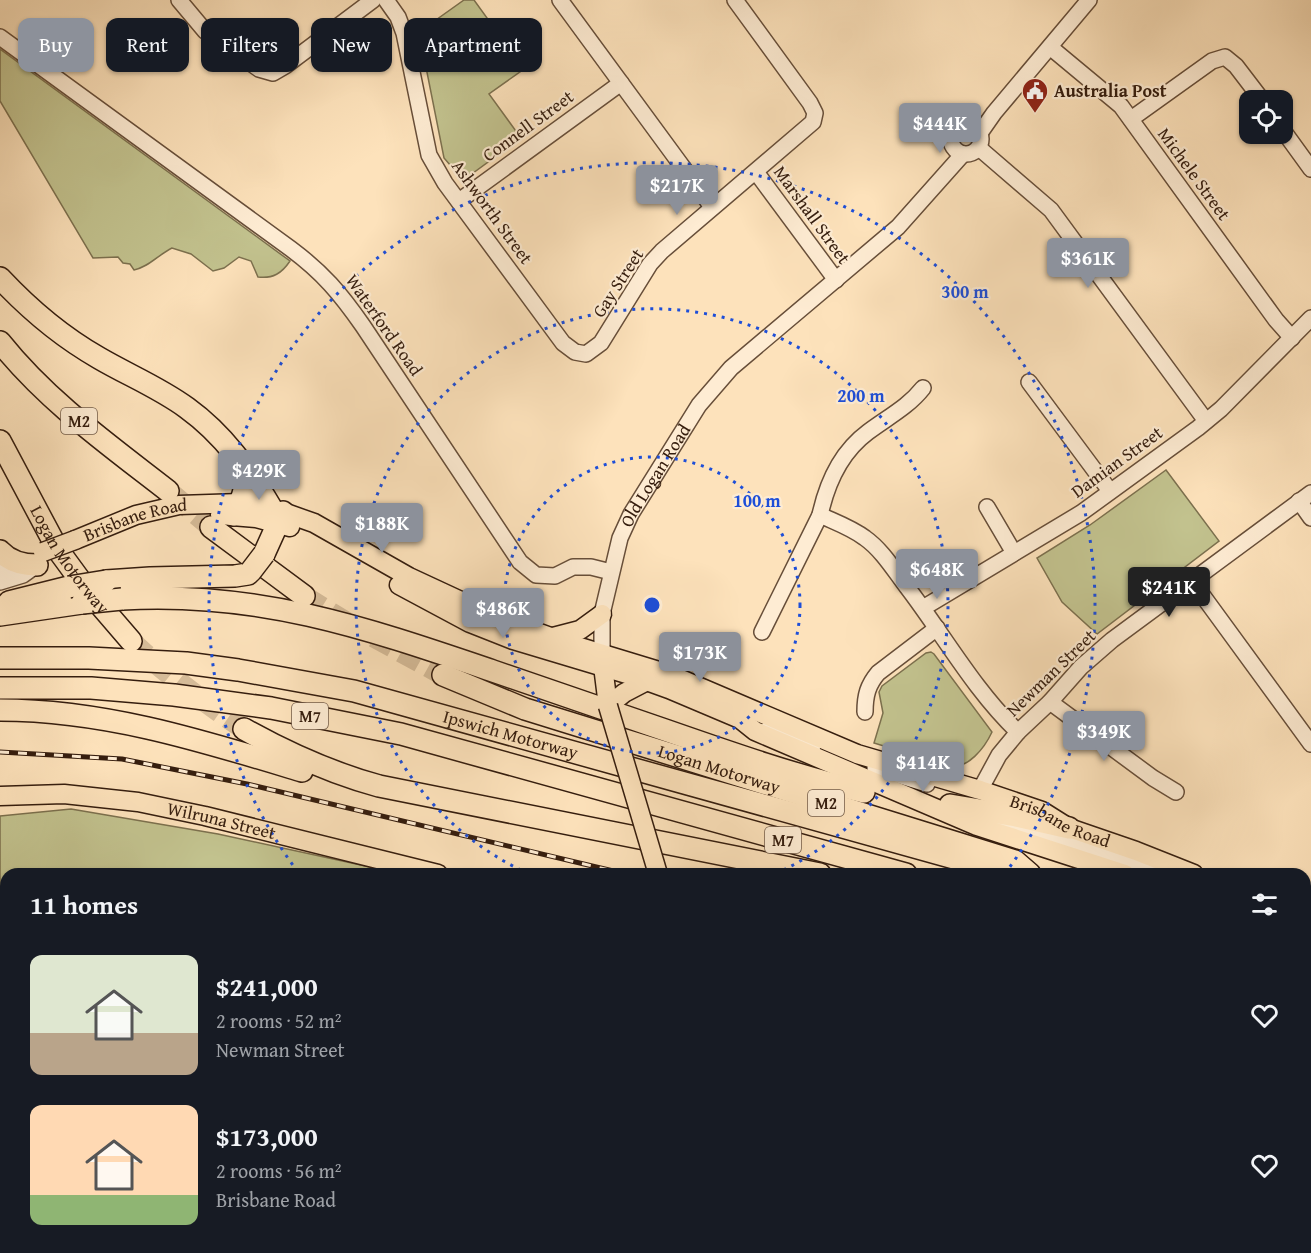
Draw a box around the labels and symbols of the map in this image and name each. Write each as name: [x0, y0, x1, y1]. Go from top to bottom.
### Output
public building icon: Australia Post: [1020, 76, 1050, 114]
place label: Australia Post: [1054, 77, 1167, 104]
street label: Connell Street: [476, 83, 580, 168]
pin: $444K: [898, 103, 982, 154]
street label: Michele Street: [1151, 122, 1238, 226]
street label: Ashworth Street: [445, 154, 540, 270]
street label: Marshall Street: [767, 160, 858, 270]
pin: $217K: [635, 165, 719, 216]
pin: $361K: [1046, 238, 1130, 289]
street label: Gay Street: [585, 242, 650, 323]
street label: Waterford Road: [339, 268, 430, 381]
text: 300 m: [941, 278, 989, 305]
text: 200 m: [837, 382, 885, 409]
road number: M2: [61, 408, 97, 434]
street label: Old Logan Road: [613, 418, 697, 531]
street label: Damian Street: [1065, 419, 1169, 504]
pin: $429K: [217, 450, 301, 501]
text: 100 m: [733, 487, 781, 514]
street label: Brisbane Road: [79, 491, 188, 548]
street label: Logan Motorway: [24, 500, 116, 620]
pin: $188K: [340, 503, 424, 554]
pin: $648K: [895, 549, 979, 600]
pin: $241K: [1127, 567, 1211, 618]
pin: $486K: [461, 588, 545, 639]
centre of rings: [642, 595, 662, 615]
street label: Newman Street: [1000, 622, 1102, 723]
pin: $173K: [658, 632, 742, 683]
street label: Ipswich Motorway: [440, 702, 581, 766]
road number: M7: [292, 703, 328, 729]
pin: $349K: [1062, 711, 1146, 762]
street label: Logan Motorway: [655, 737, 784, 800]
pin: $414K: [881, 742, 965, 793]
street label: Brisbane Road: [1006, 787, 1115, 854]
road number: M2: [808, 790, 844, 816]
street label: Wilruna Street: [165, 794, 279, 846]
road number: M7: [765, 827, 801, 853]

